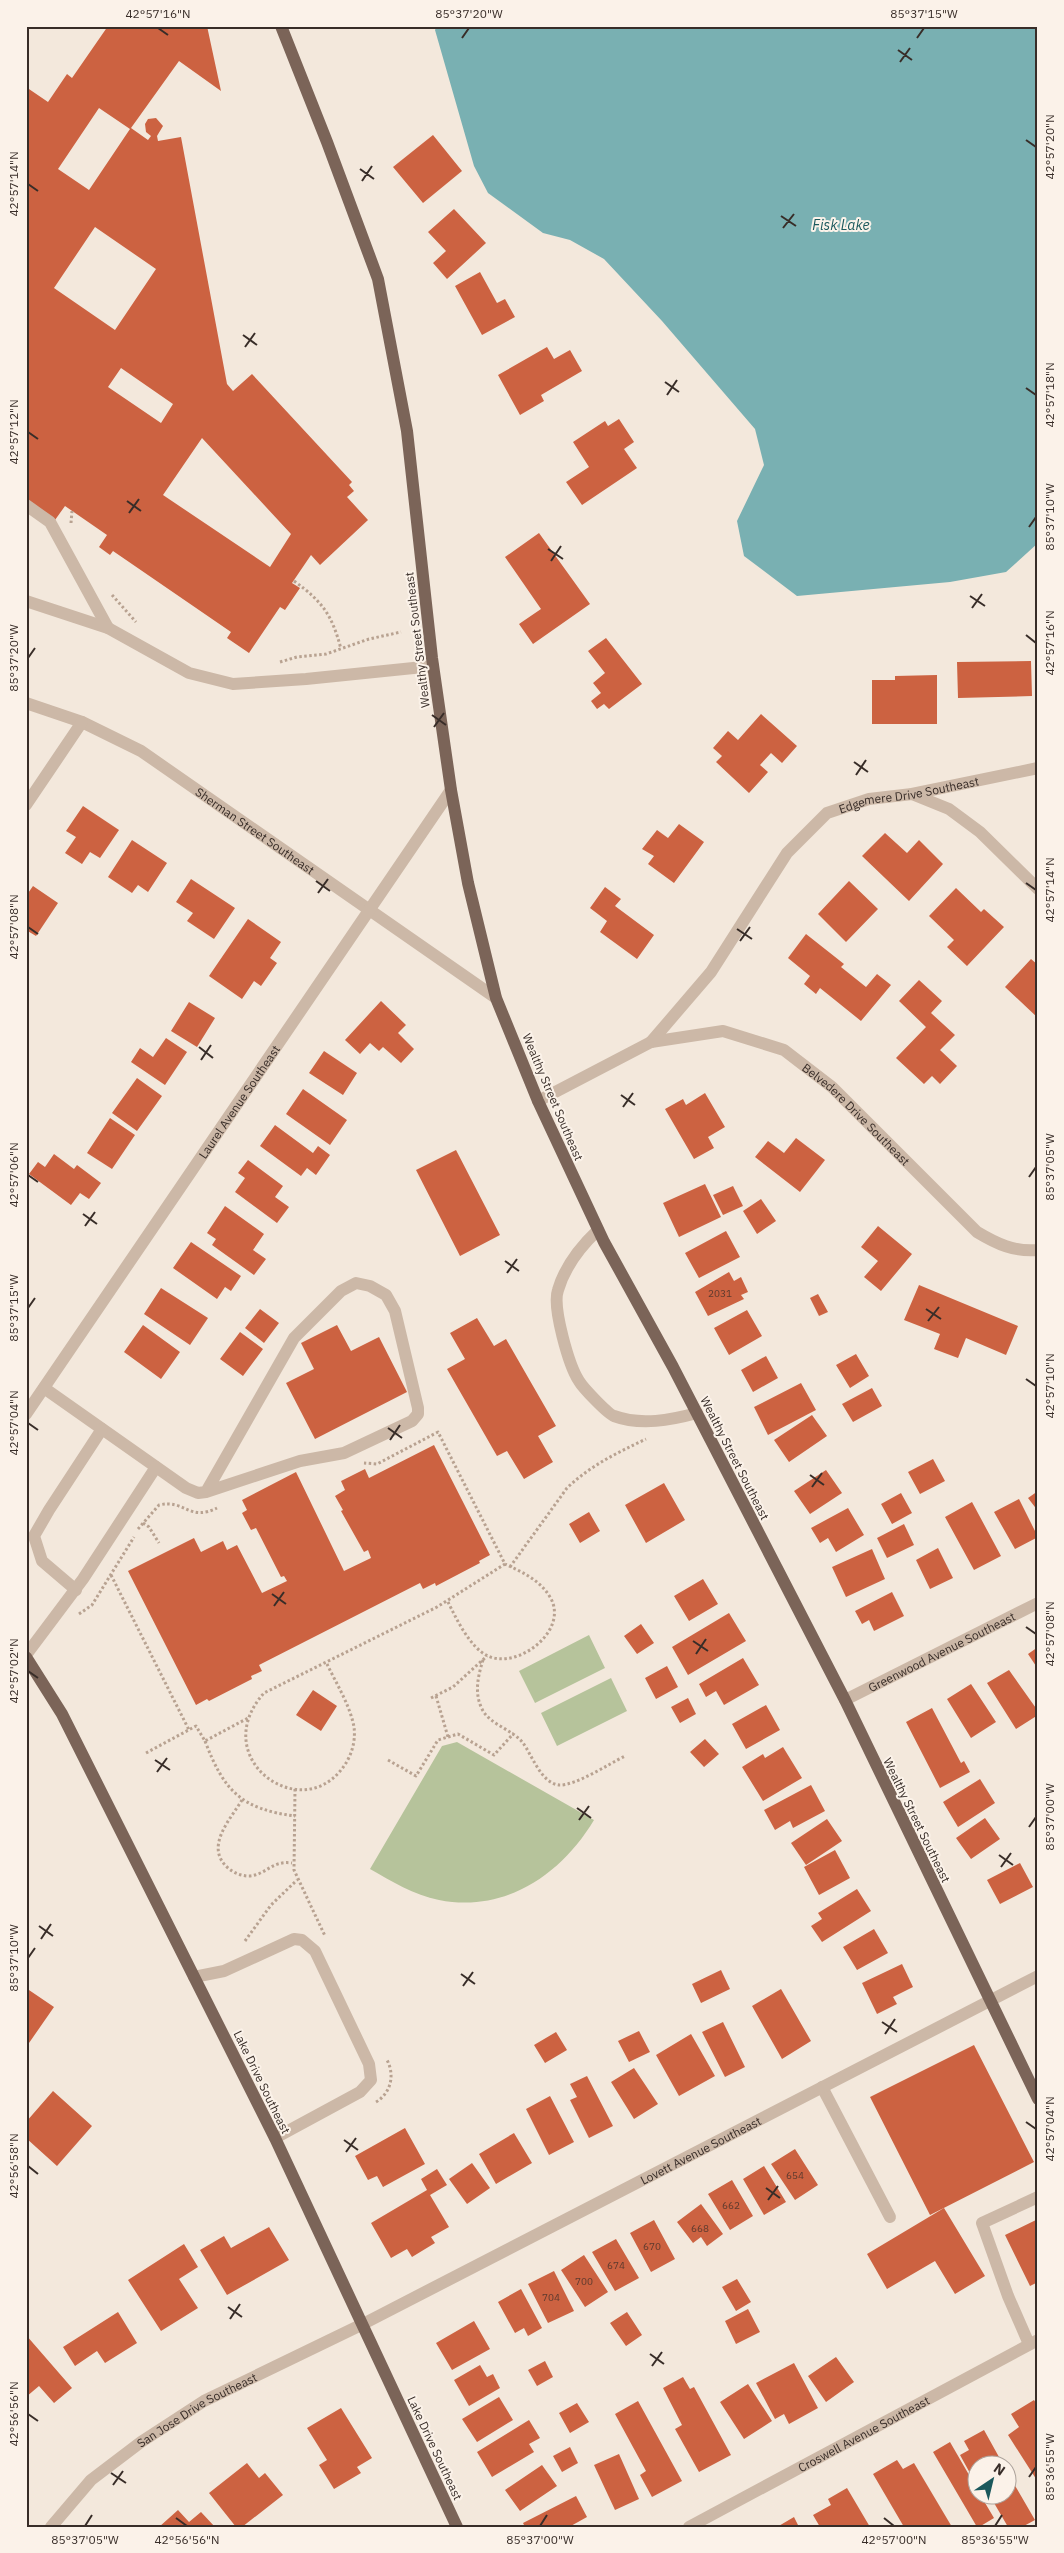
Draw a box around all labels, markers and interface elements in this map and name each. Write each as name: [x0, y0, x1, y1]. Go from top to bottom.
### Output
text: 42°57'16"N: [125, 6, 191, 21]
text: 85°37'20"W: [435, 6, 503, 21]
text: 85°37'15"W: [890, 6, 958, 21]
text: 42°57'20"N: [1042, 114, 1057, 180]
text: 42°57'14"N: [6, 151, 21, 217]
water label: Fisk Lake: [812, 216, 870, 234]
text: 42°57'18"N: [1042, 362, 1057, 428]
text: 42°57'12"N: [6, 399, 21, 465]
text: 85°37'10"W: [1042, 483, 1057, 551]
street label: Wealthy Street Southeast: [401, 571, 433, 709]
text: 42°57'16"N: [1042, 610, 1057, 676]
text: 85°37'20"W: [6, 624, 21, 692]
street label: Edgemere Drive Southeast: [837, 773, 980, 816]
street label: Sherman Street Southeast: [193, 784, 318, 877]
text: 42°57'14"N: [1042, 857, 1057, 923]
text: 42°57'08"N: [6, 894, 21, 960]
street label: Wealthy Street Southeast: [519, 1031, 587, 1163]
street label: Laurel Avenue Southeast: [195, 1042, 283, 1161]
street label: Belvedere Drive Southeast: [800, 1060, 913, 1168]
text: 85°37'05"W: [1042, 1133, 1057, 1201]
text: 42°57'06"N: [6, 1142, 21, 1208]
text: 85°37'15"W: [6, 1274, 21, 1342]
house number: 2031: [708, 1287, 732, 1300]
text: 42°57'10"N: [1042, 1353, 1057, 1419]
text: 42°57'04"N: [6, 1390, 21, 1456]
street label: Wealthy Street Southeast: [697, 1394, 773, 1522]
text: 42°57'08"N: [1042, 1601, 1057, 1667]
street label: Greenwood Avenue Southeast: [865, 1608, 1018, 1695]
text: 42°57'02"N: [6, 1638, 21, 1704]
street label: Wealthy Street Southeast: [880, 1755, 954, 1885]
text: 85°37'00"W: [1042, 1783, 1057, 1851]
text: 85°37'10"W: [6, 1924, 21, 1992]
street label: Lake Drive Southeast: [230, 2028, 294, 2136]
text: 42°57'04"N: [1042, 2096, 1057, 2162]
street label: Lovett Avenue Southeast: [638, 2113, 763, 2187]
text: 42°56'58"N: [6, 2133, 21, 2199]
house number: 654: [786, 2169, 804, 2182]
house number: 662: [722, 2199, 740, 2212]
house number: 668: [691, 2222, 709, 2235]
house number: 670: [643, 2240, 661, 2253]
house number: 674: [607, 2259, 625, 2272]
house number: 700: [575, 2275, 593, 2288]
house number: 704: [542, 2291, 560, 2304]
street label: San Jose Drive Southeast: [133, 2369, 259, 2450]
text: 42°56'56"N: [6, 2381, 21, 2447]
street label: Croswell Avenue Southeast: [795, 2392, 932, 2475]
street label: Lake Drive Southeast: [404, 2394, 466, 2502]
text: 85°36'55"W: [1042, 2433, 1057, 2501]
north arrow: [966, 2456, 1016, 2506]
text: N: [990, 2459, 1009, 2480]
text: 85°37'05"W: [51, 2532, 119, 2547]
text: 42°56'56"N: [154, 2532, 220, 2547]
text: 85°37'00"W: [506, 2532, 574, 2547]
text: 42°57'00"N: [861, 2532, 927, 2547]
text: 85°36'55"W: [961, 2532, 1029, 2547]

